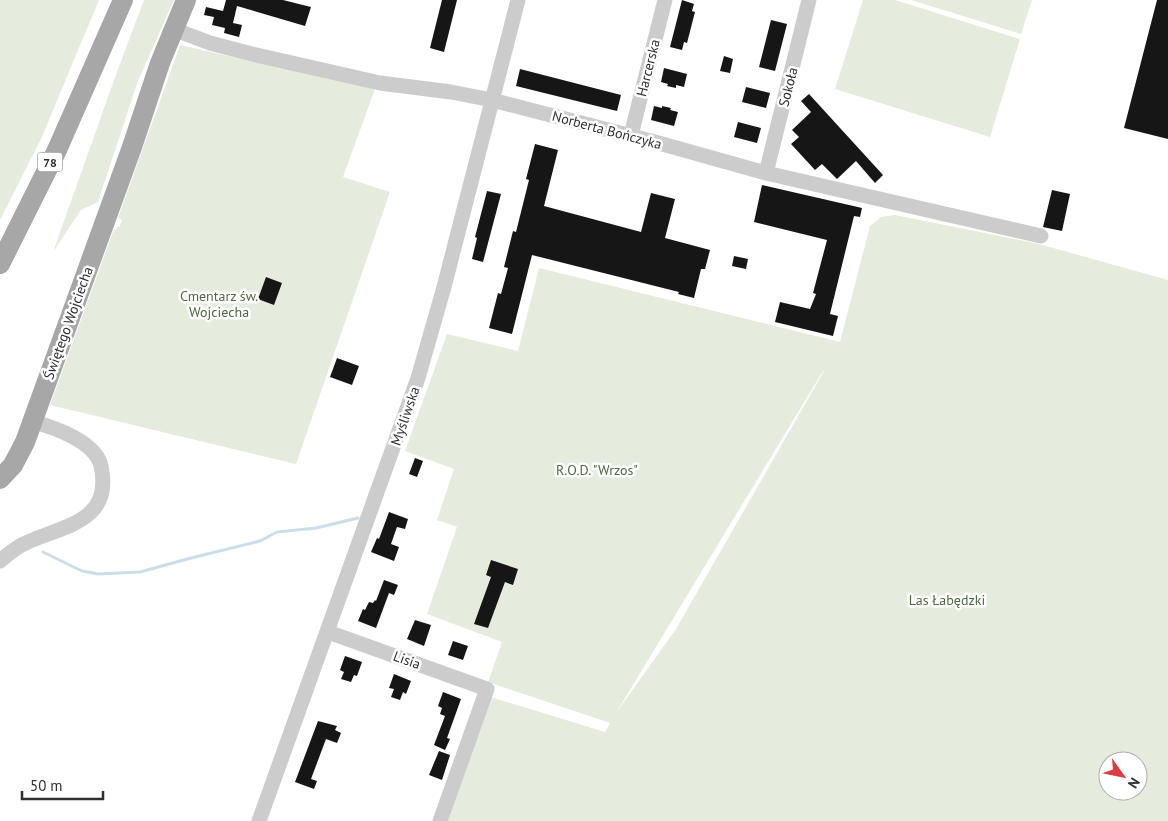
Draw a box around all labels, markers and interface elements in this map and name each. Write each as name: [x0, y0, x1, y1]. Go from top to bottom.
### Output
street label: Harcerska: [632, 37, 664, 99]
street label: Sokoła: [774, 65, 802, 109]
street label: Norberta Bończyka: [550, 107, 664, 153]
road number: 78: [38, 152, 62, 172]
street label: Świętego Wojciecha: [39, 264, 97, 382]
park label: Cmentarz św. Wojciecha: [180, 287, 258, 321]
street label: Myśliwska: [387, 384, 423, 448]
park label: R.O.D. "Wrzos": [556, 461, 638, 479]
park label: Las Łabędzki: [909, 591, 985, 609]
street label: Lisia: [391, 647, 423, 673]
north arrow: [1098, 751, 1148, 801]
scale bar: [22, 768, 104, 800]
text: N: [1124, 774, 1144, 792]
text: 50 m: [30, 776, 63, 795]

